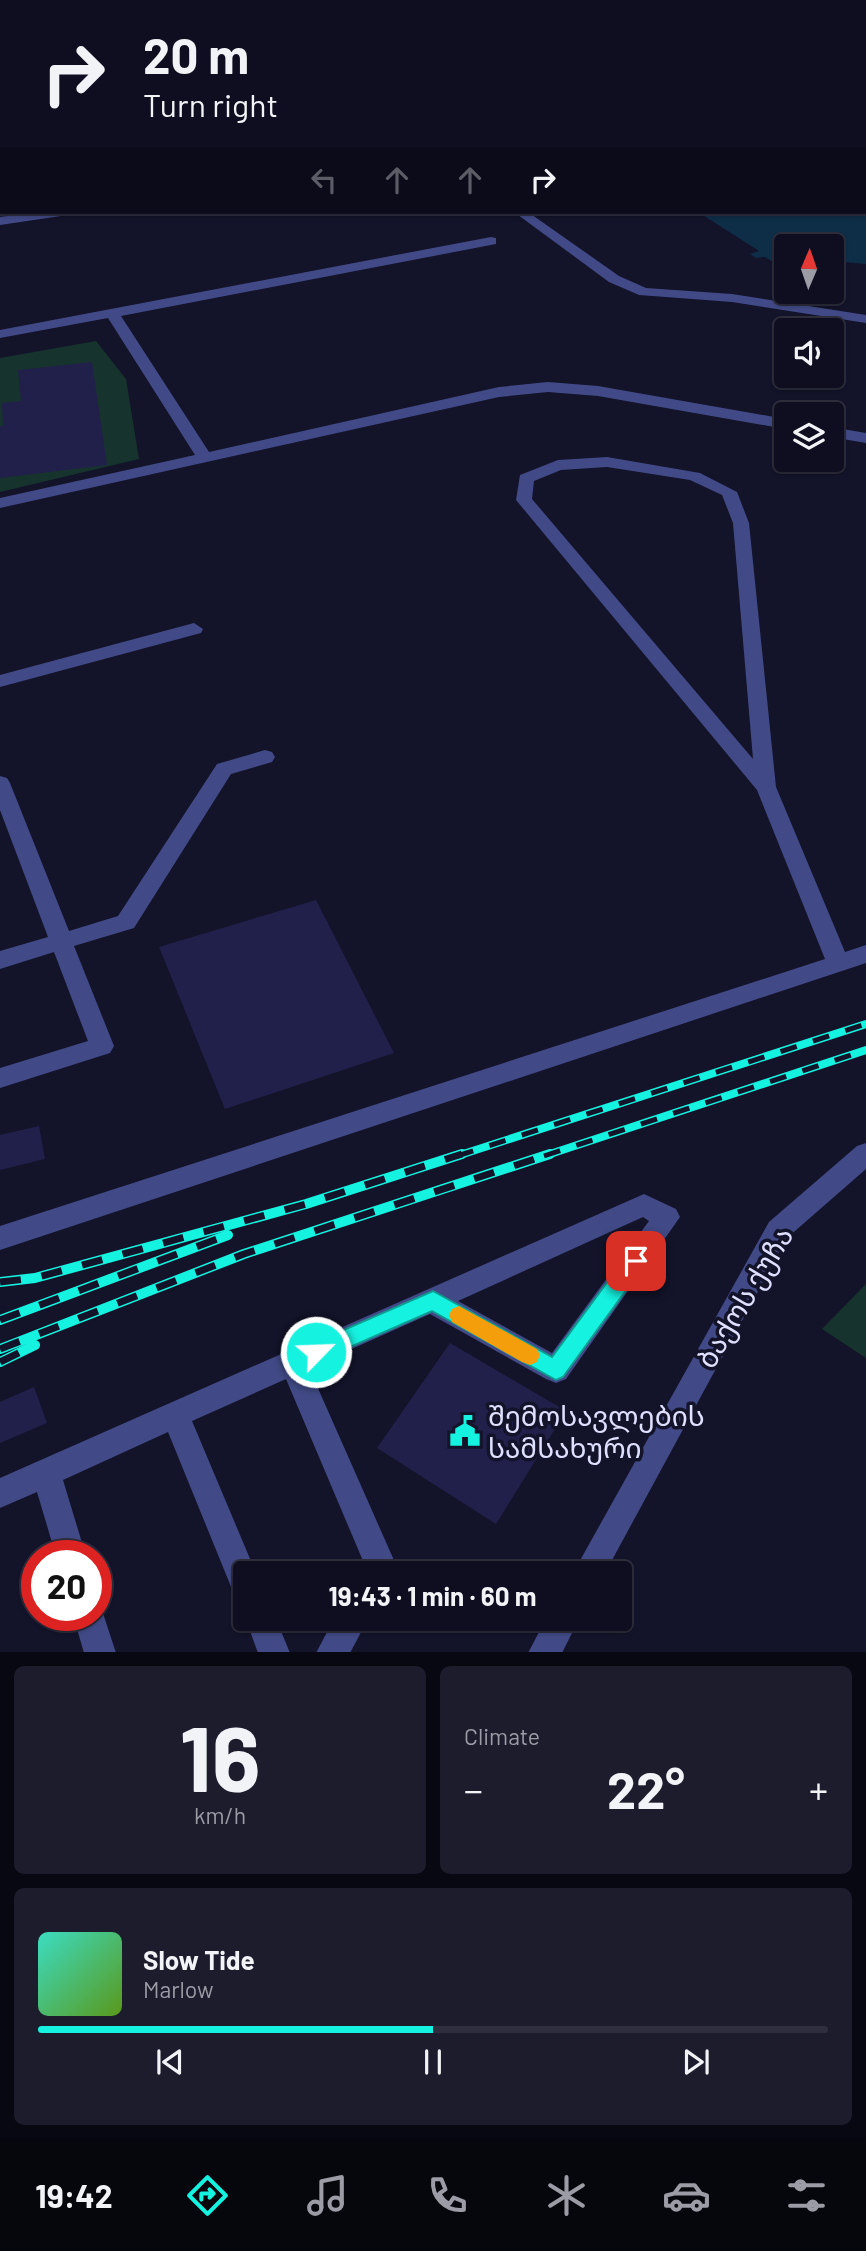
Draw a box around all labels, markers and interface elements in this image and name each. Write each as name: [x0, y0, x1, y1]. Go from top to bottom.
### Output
text: 20 m: [143, 25, 249, 84]
icon: right: [28, 28, 119, 119]
text: Turn right: [143, 85, 278, 123]
icon: left: [305, 161, 343, 199]
icon: ahead: [378, 161, 416, 199]
icon: ahead: [451, 161, 489, 199]
icon: right: [524, 161, 562, 199]
north arrow: [774, 234, 844, 304]
map controls: [774, 234, 844, 472]
button: sound: [774, 318, 844, 388]
button: layers: [774, 402, 844, 472]
street label: ბაქოს ქუჩა: [689, 1220, 800, 1374]
pin: [606, 1231, 666, 1291]
icon: arrive: [617, 1242, 655, 1280]
position arrow: [279, 1315, 353, 1389]
place label: შემოსავლების სამსახური: [488, 1398, 705, 1465]
public building icon: შემოსავლების სამსახური: [448, 1414, 482, 1448]
speed limit sign: 20: [21, 1540, 112, 1631]
text: 19:43 · 1 min · 60 m: [329, 1580, 536, 1611]
text: 16: [179, 1701, 261, 1810]
text: Climate: [464, 1722, 540, 1750]
text: 22°: [607, 1757, 685, 1819]
text: −: [464, 1766, 483, 1812]
text: +: [809, 1766, 828, 1812]
text: km/h: [194, 1801, 246, 1829]
text: Slow Tide: [143, 1944, 255, 1975]
text: Marlow: [143, 1975, 214, 2003]
icon: previous: [151, 2043, 189, 2081]
icon: pause: [414, 2043, 452, 2081]
icon: next: [677, 2043, 715, 2081]
icon: directions: [183, 2171, 232, 2220]
icon: music: [303, 2171, 352, 2220]
icon: phone: [423, 2171, 472, 2220]
icon: climate: [542, 2171, 591, 2220]
icon: car: [662, 2171, 711, 2220]
icon: filters: [782, 2171, 831, 2220]
text: 19:42: [35, 2176, 113, 2214]

